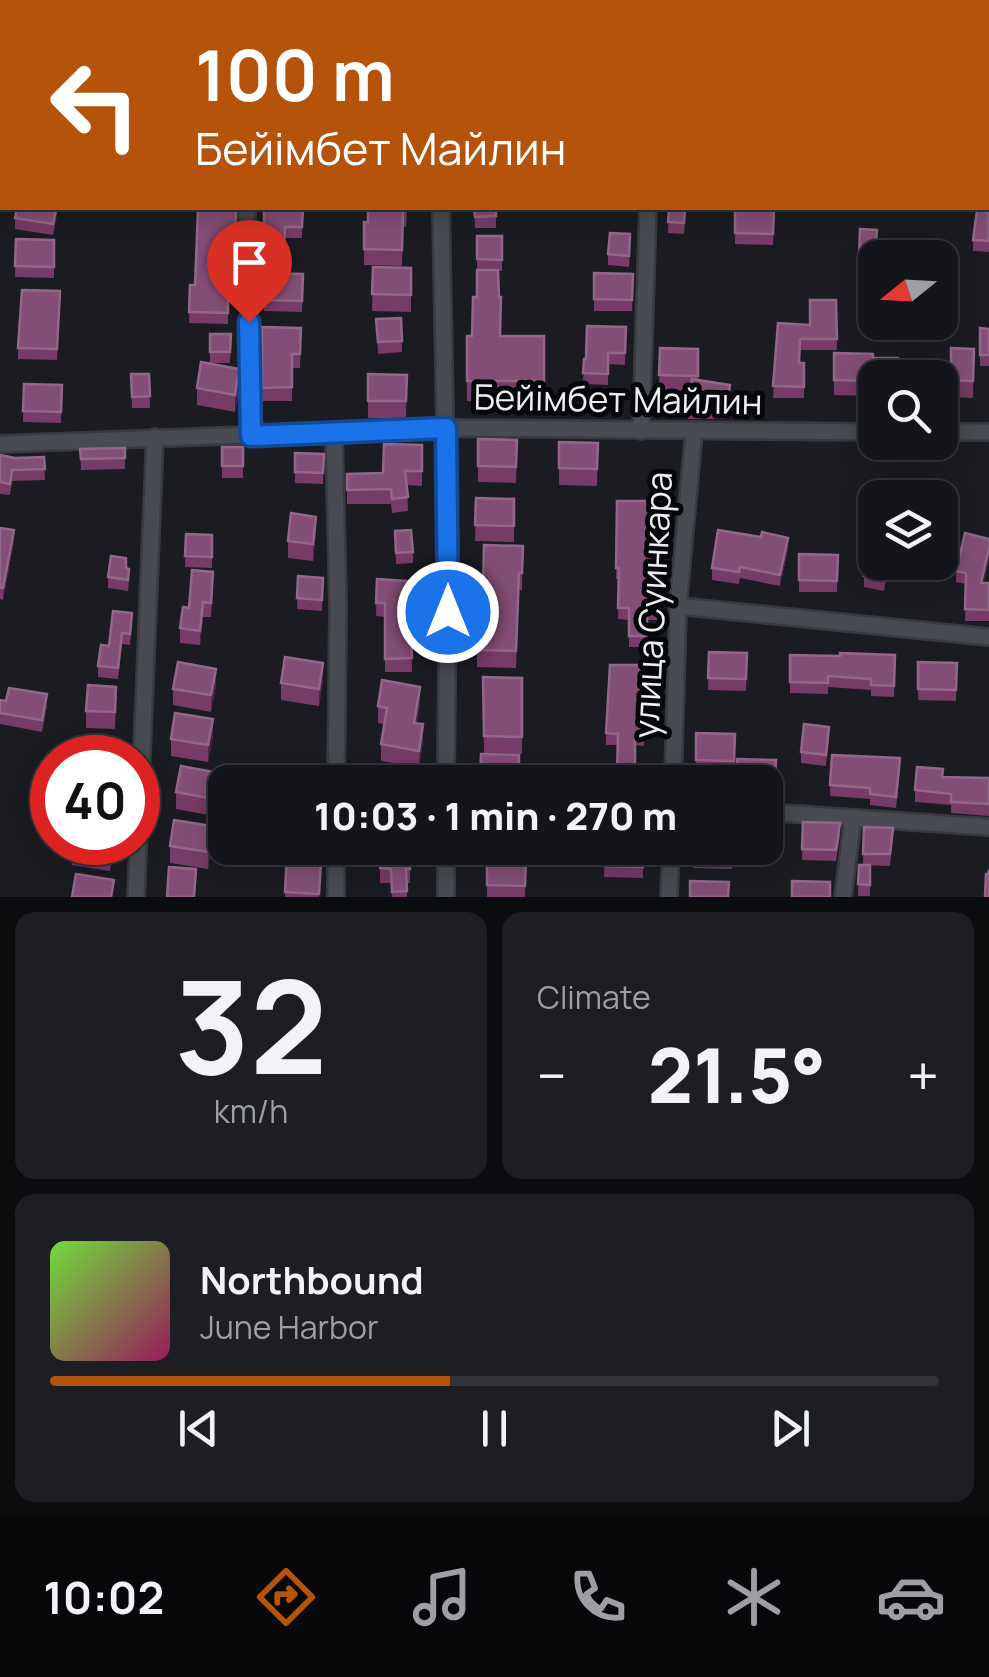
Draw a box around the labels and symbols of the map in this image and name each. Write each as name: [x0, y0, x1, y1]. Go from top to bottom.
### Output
pin: [207, 220, 292, 323]
north arrow: [858, 240, 958, 340]
street label: Бейімбет Майлин: [473, 372, 763, 426]
street label: улица Суинкара: [621, 470, 683, 739]
position arrow: [396, 560, 500, 664]
speed limit sign: 40: [30, 735, 160, 865]

